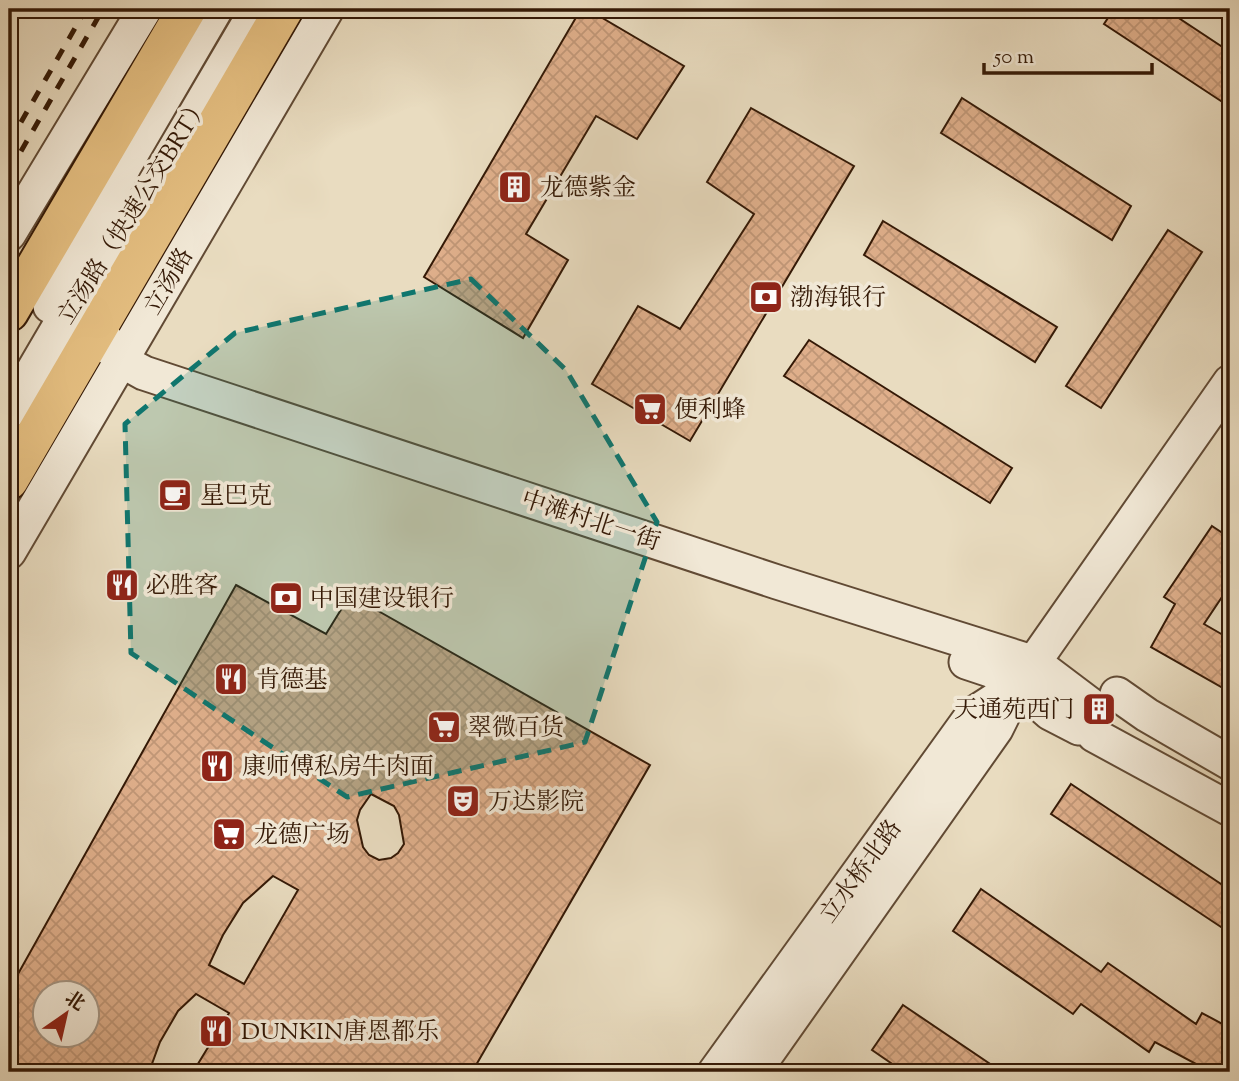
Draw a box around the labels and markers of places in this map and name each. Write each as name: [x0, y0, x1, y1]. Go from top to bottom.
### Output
building icon: 龙德紫金: [496, 168, 534, 206]
place label: 龙德紫金: [540, 172, 636, 206]
bank icon: 渤海银行: [747, 278, 785, 316]
place label: 渤海银行: [790, 282, 886, 316]
supermarket icon: 便利蜂: [631, 390, 669, 428]
place label: 便利蜂: [674, 394, 746, 428]
cafe icon: 星巴克: [156, 476, 194, 514]
place label: 星巴克: [200, 480, 272, 514]
restaurant icon: 必胜客: [103, 566, 141, 604]
place label: 必胜客: [146, 570, 218, 604]
bank icon: 中国建设银行: [267, 579, 305, 617]
place label: 中国建设银行: [310, 583, 454, 617]
restaurant icon: 肯德基: [212, 660, 250, 698]
place label: 肯德基: [256, 664, 328, 698]
building icon: 天通苑西门: [1080, 690, 1118, 728]
place label: 天通苑西门: [954, 694, 1074, 728]
supermarket icon: 翠微百货: [425, 708, 463, 746]
place label: 翠微百货: [468, 712, 564, 746]
restaurant icon: 康师傅私房牛肉面: [198, 747, 236, 785]
place label: 康师傅私房牛肉面: [242, 751, 434, 785]
theatre icon: 万达影院: [444, 782, 482, 820]
place label: 万达影院: [488, 786, 584, 820]
supermarket icon: 龙德广场: [210, 815, 248, 853]
place label: 龙德广场: [254, 819, 350, 853]
restaurant icon: DUNKIN唐恩都乐: [197, 1012, 235, 1050]
place label: DUNKIN唐恩都乐: [241, 1016, 439, 1050]

